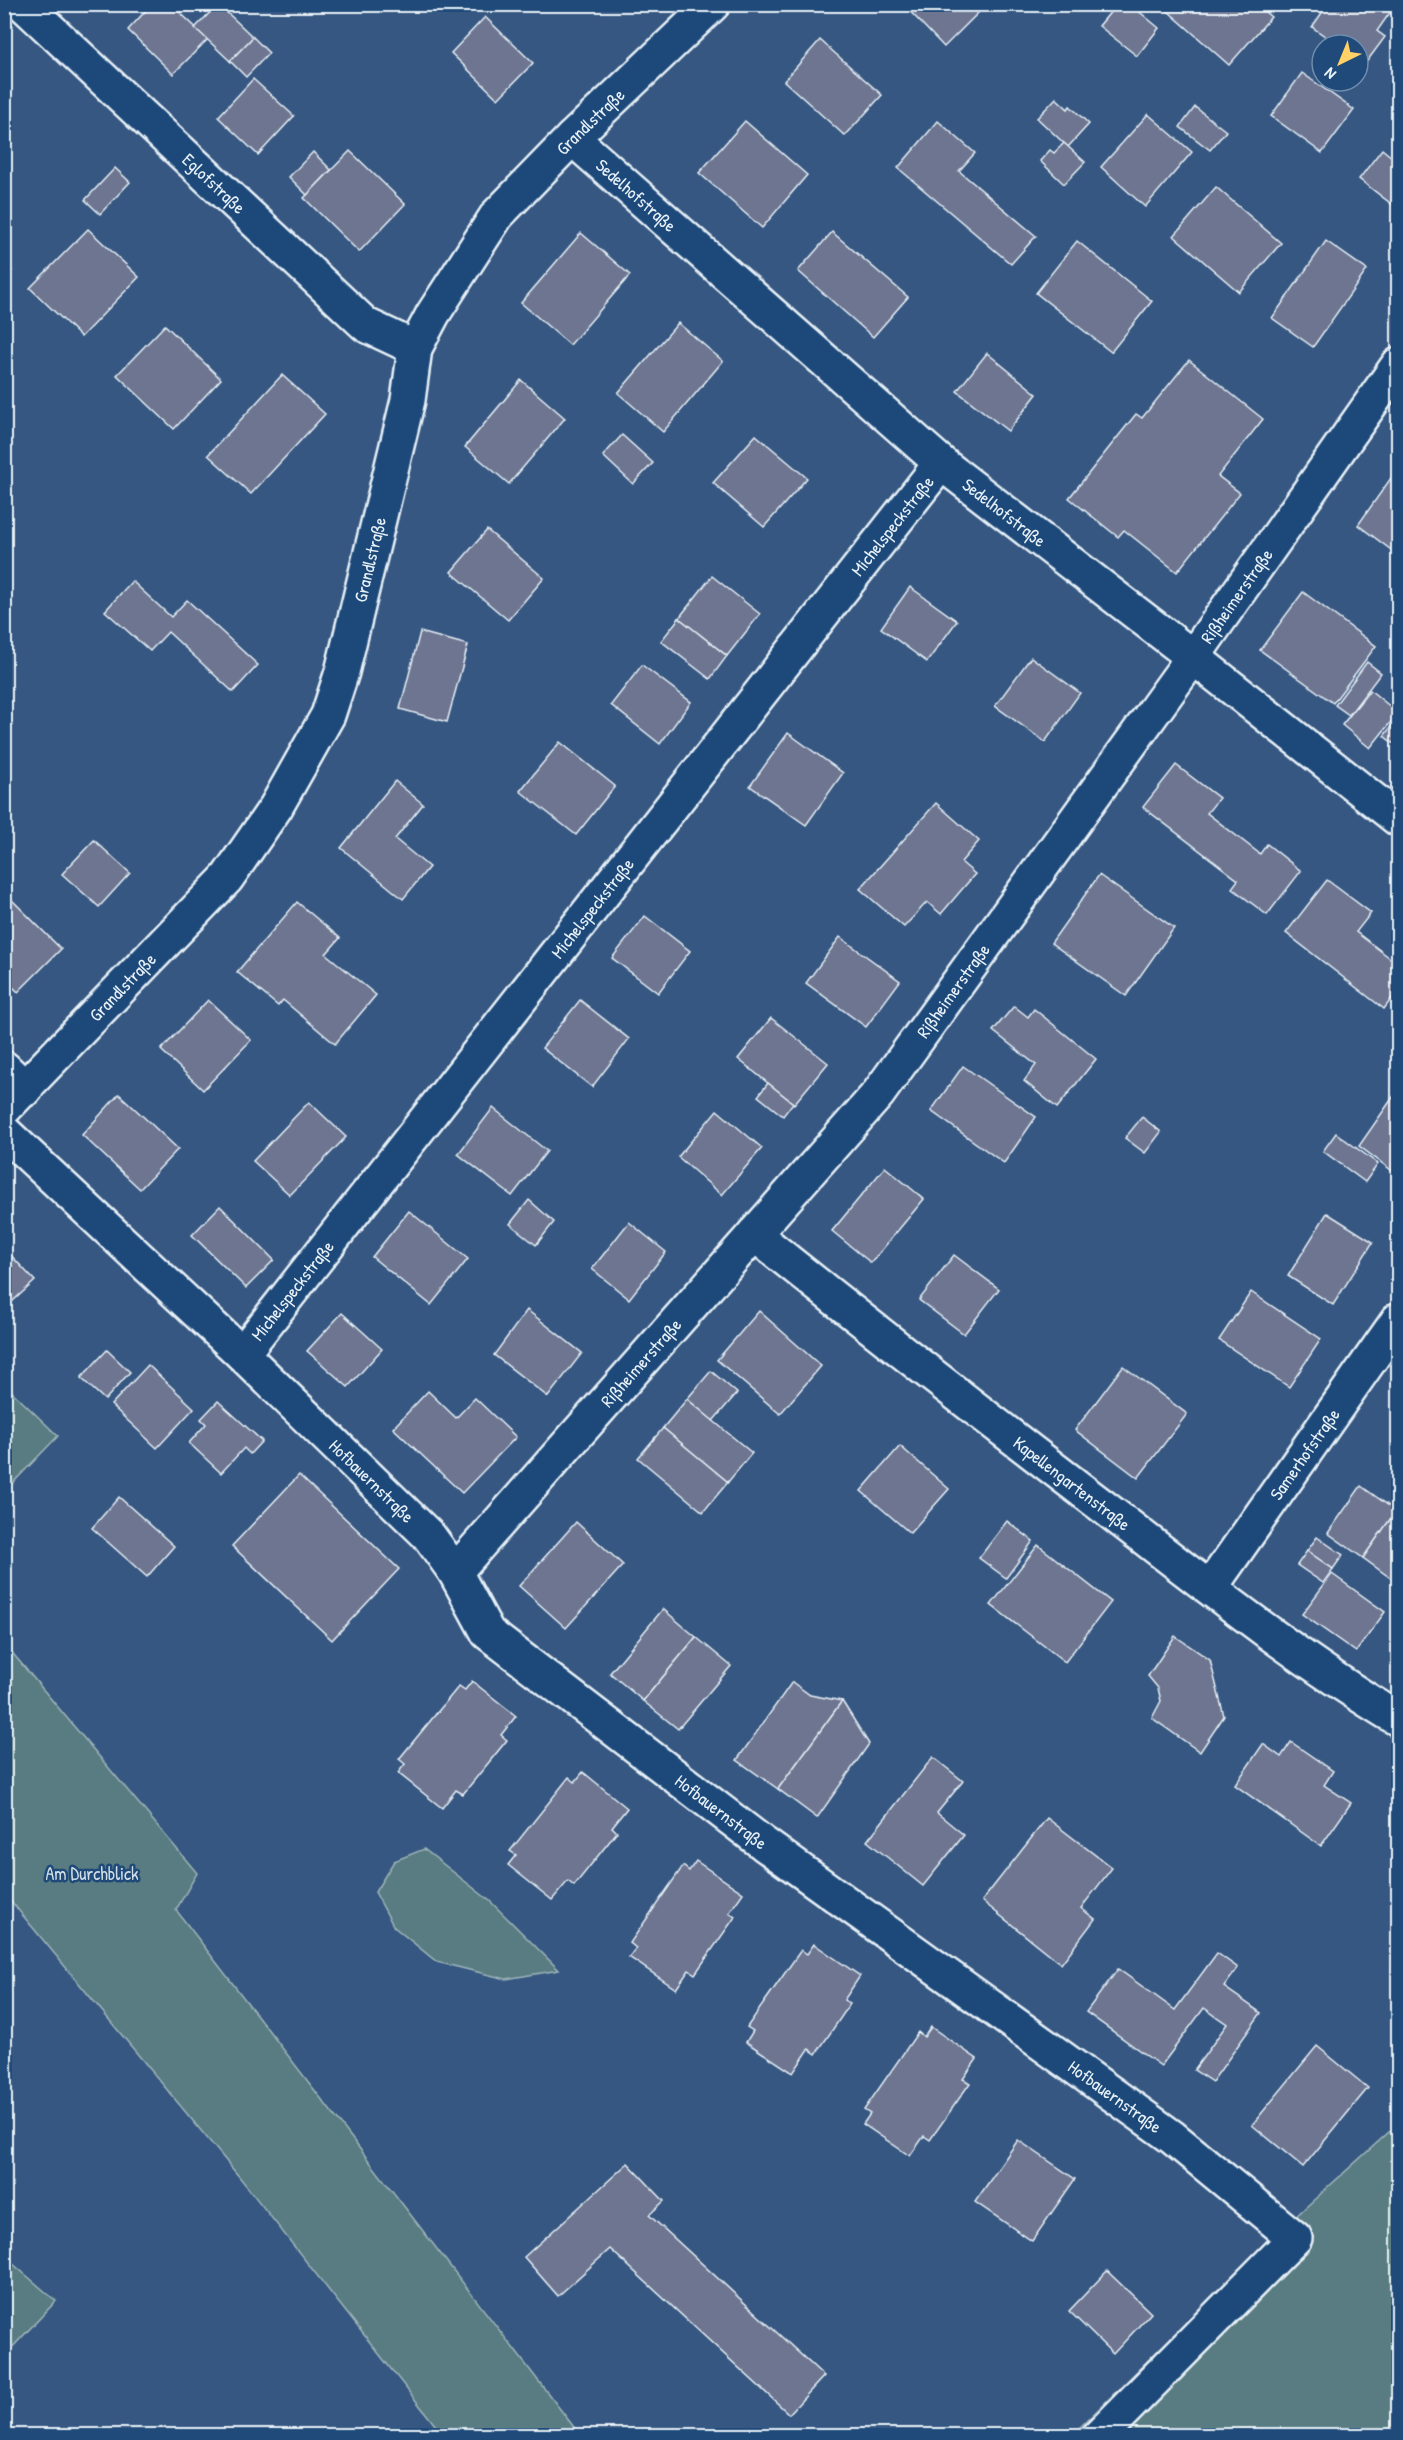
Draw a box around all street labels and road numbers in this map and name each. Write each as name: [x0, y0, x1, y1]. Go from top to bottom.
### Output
street label: Grandlstraße: [550, 82, 630, 160]
street label: Eglofstraße: [177, 147, 251, 219]
street label: Sedelhofstraße: [591, 153, 682, 237]
street label: Michelspeckstraße: [845, 470, 939, 581]
street label: Sedelhofstraße: [958, 472, 1052, 552]
street label: Grandlstraße: [347, 515, 392, 604]
street label: Rißheimerstraße: [1194, 543, 1278, 648]
street label: Michelspeckstraße: [545, 852, 639, 963]
street label: Rißheimerstraße: [910, 938, 995, 1043]
street label: Grandlstraße: [83, 947, 161, 1026]
street label: Michelspeckstraße: [245, 1235, 339, 1346]
street label: Rißheimerstraße: [595, 1313, 687, 1412]
street label: Samerhofstraße: [1263, 1403, 1345, 1505]
street label: Kapellengartenstraße: [1008, 1430, 1136, 1536]
street label: Hofbauernstraße: [324, 1433, 420, 1528]
street label: Hofbauernstraße: [670, 1768, 773, 1855]
street label: Hofbauernstraße: [1063, 2054, 1167, 2138]

